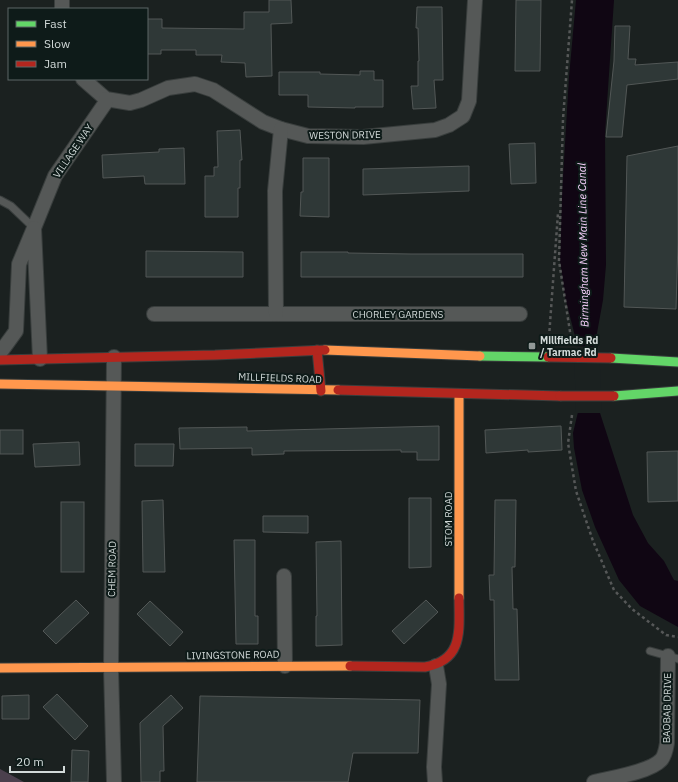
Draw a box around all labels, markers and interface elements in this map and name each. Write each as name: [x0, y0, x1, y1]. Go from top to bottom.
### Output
legend: [8, 8, 148, 80]
text: Fast: [44, 16, 67, 31]
text: Slow: [44, 36, 70, 51]
text: Jam: [44, 56, 67, 71]
street label: VILLAGE WAY: [50, 121, 96, 180]
street label: WESTON DRIVE: [309, 128, 381, 142]
water label: Birmingham New Main Line Canal: [575, 163, 591, 327]
street label: CHORLEY GARDENS: [353, 308, 444, 321]
place label: Millfields Rd / Tarmac Rd: [540, 334, 598, 359]
marker: Millfields Rd / Tarmac Rd: [527, 341, 537, 351]
street label: MILLFIELDS ROAD: [238, 370, 322, 386]
street label: STOM ROAD: [442, 491, 455, 547]
street label: CHEM ROAD: [105, 541, 119, 597]
street label: LIVINGSTONE ROAD: [186, 648, 280, 662]
street label: BAOBAB DRIVE: [660, 672, 674, 743]
scale bar: [10, 748, 64, 774]
text: 20 m: [16, 754, 44, 769]

